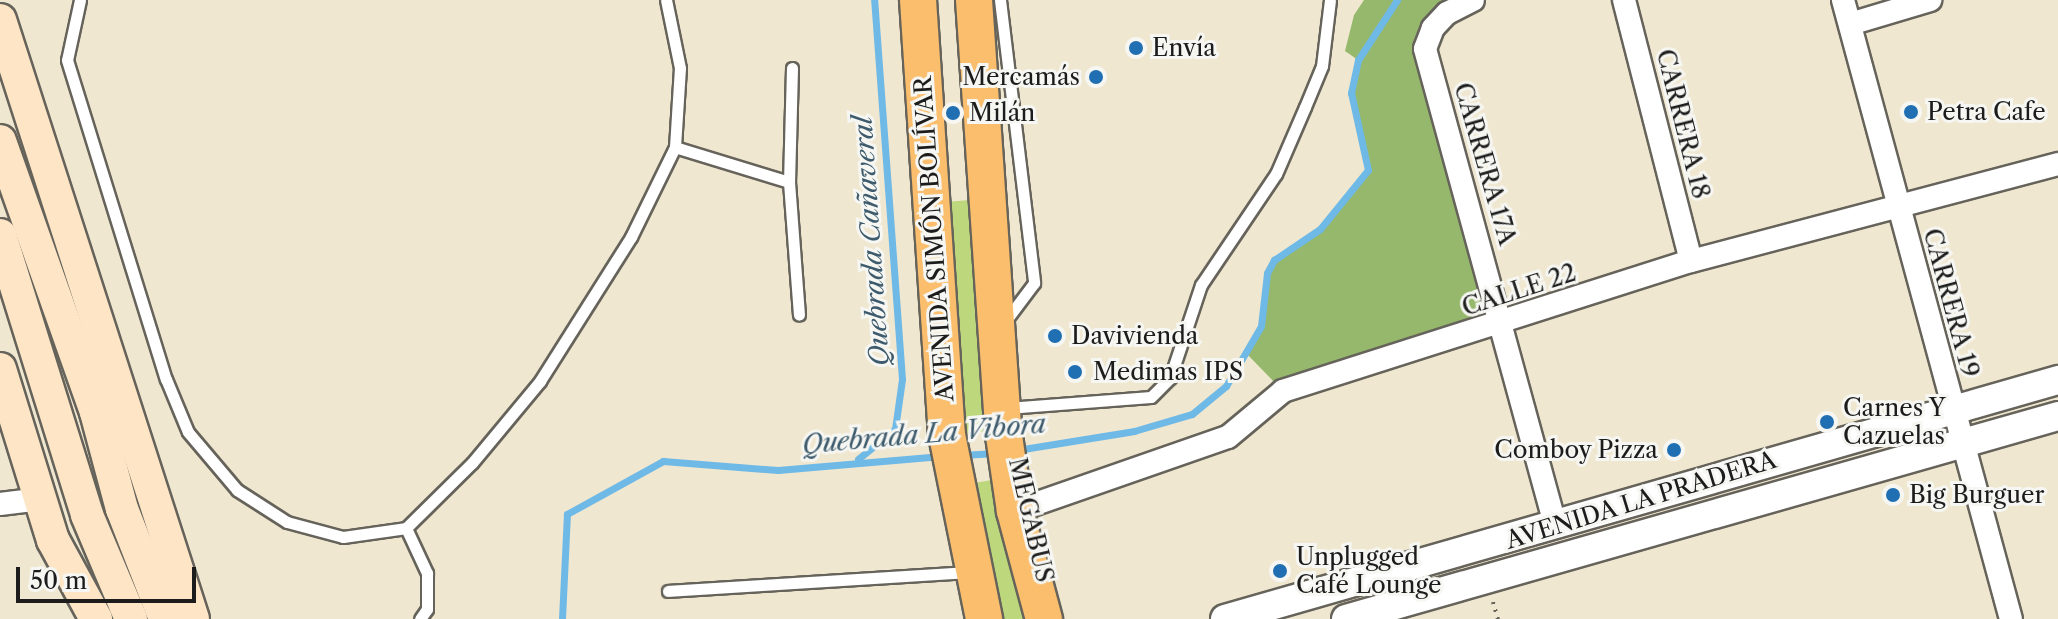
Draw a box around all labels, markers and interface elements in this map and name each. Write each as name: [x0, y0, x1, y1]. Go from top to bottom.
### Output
place label: Envía: [1152, 34, 1216, 62]
marker: Envía: [1127, 39, 1145, 57]
street label: CARRERA 18: [1650, 46, 1716, 202]
place label: Mercamás: [962, 63, 1080, 91]
marker: Mercamás: [1087, 68, 1105, 86]
street label: AVENIDA SIMÓN BOLÍVAR: [908, 75, 960, 403]
street label: CARRERA 17A: [1448, 79, 1522, 249]
place label: Petra Cafe: [1927, 98, 2046, 126]
place label: Milán: [969, 99, 1035, 127]
marker: Petra Cafe: [1902, 103, 1920, 121]
marker: Milán: [944, 104, 962, 122]
water label: Quebrada Cañaveral: [848, 115, 896, 367]
street label: CARRERA 19: [1917, 225, 1985, 381]
street label: CALLE 22: [1458, 258, 1580, 322]
place label: Davivienda: [1071, 322, 1199, 350]
marker: Davivienda: [1046, 327, 1064, 345]
place label: Medimas IPS: [1093, 358, 1243, 386]
marker: Medimas IPS: [1064, 361, 1086, 383]
place label: Carnes Y Cazuelas: [1843, 394, 1947, 450]
water label: Quebrada La Vibora: [801, 409, 1047, 461]
marker: Carnes Y Cazuelas: [1818, 413, 1836, 431]
place label: Comboy Pizza: [1494, 436, 1658, 464]
marker: Comboy Pizza: [1665, 441, 1683, 459]
street label: AVENIDA LA PRADERA: [1501, 445, 1781, 555]
street label: MEGABUS: [1003, 455, 1059, 585]
place label: Big Burguer: [1909, 481, 2045, 509]
marker: Big Burguer: [1884, 486, 1902, 504]
place label: Unplugged Café Lounge: [1296, 543, 1442, 599]
scale bar: [20, 551, 200, 601]
marker: Unplugged Café Lounge: [1271, 562, 1289, 580]
text: 50 m: [30, 566, 87, 595]

